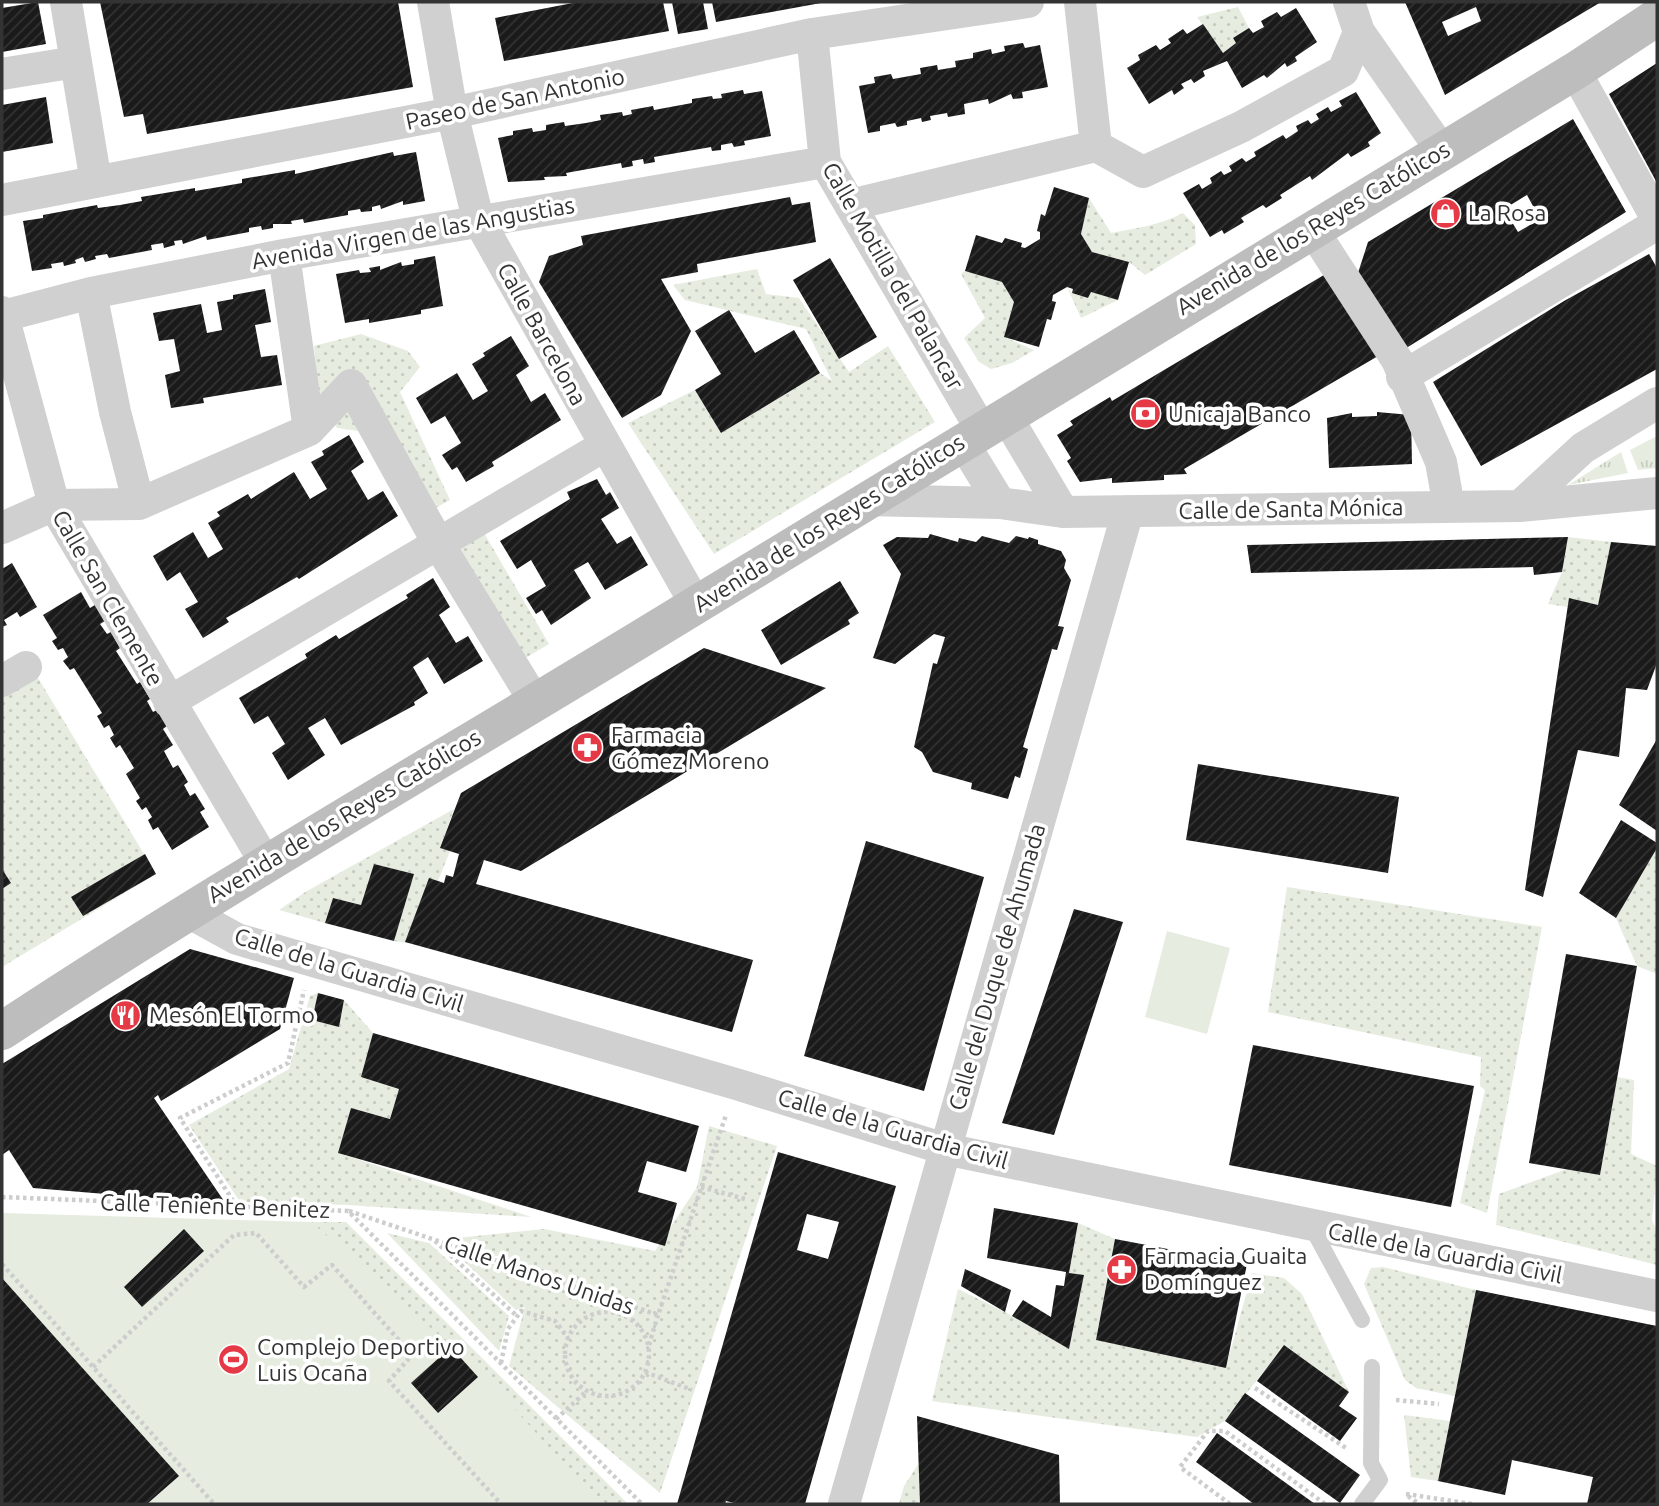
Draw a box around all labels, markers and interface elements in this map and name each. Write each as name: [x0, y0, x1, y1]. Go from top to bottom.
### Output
street label: Paseo de San Antonio: [403, 63, 627, 134]
street label: Avenida de los Reyes Católicos: [1172, 136, 1454, 319]
street label: Calle Motilla del Palancar: [818, 158, 969, 394]
street label: Avenida Virgen de las Angustias: [250, 192, 576, 273]
shop icon: La Rosa: [1428, 196, 1462, 230]
place label: La Rosa: [1468, 200, 1546, 225]
street label: Calle Barcelona: [493, 258, 592, 409]
bank icon: Unicaja Banco: [1128, 397, 1162, 431]
place label: Unicaja Banco: [1168, 401, 1311, 426]
street label: Avenida de los Reyes Católicos: [689, 429, 969, 616]
street label: Calle de Santa Mónica: [1178, 494, 1404, 523]
street label: Calle San Clemente: [48, 506, 169, 690]
place label: Farmacia Gómez Moreno: [611, 722, 770, 773]
street label: Avenida de los Reyes Católicos: [203, 724, 485, 907]
pharmacy icon: Farmacia Gómez Moreno: [571, 731, 605, 765]
street label: Calle del Duque de Ahumada: [944, 821, 1049, 1113]
street label: Calle de la Guardia Civil: [232, 923, 467, 1016]
restaurant icon: Mesón El Tormo: [109, 998, 143, 1032]
place label: Mesón El Tormo: [149, 1002, 315, 1027]
street label: Calle de la Guardia Civil: [775, 1084, 1011, 1173]
street label: Calle Teniente Benitez: [100, 1189, 330, 1222]
street label: Calle de la Guardia Civil: [1326, 1218, 1564, 1287]
street label: Calle Manos Unidas: [441, 1230, 637, 1319]
place label: Farmacia Guaita Domínguez: [1144, 1243, 1307, 1294]
pharmacy icon: Farmacia Guaita Domínguez: [1104, 1252, 1138, 1286]
place label: Complejo Deportivo Luis Ocaña: [257, 1334, 465, 1385]
sports icon: Complejo Deportivo Luis Ocaña: [217, 1343, 251, 1377]

